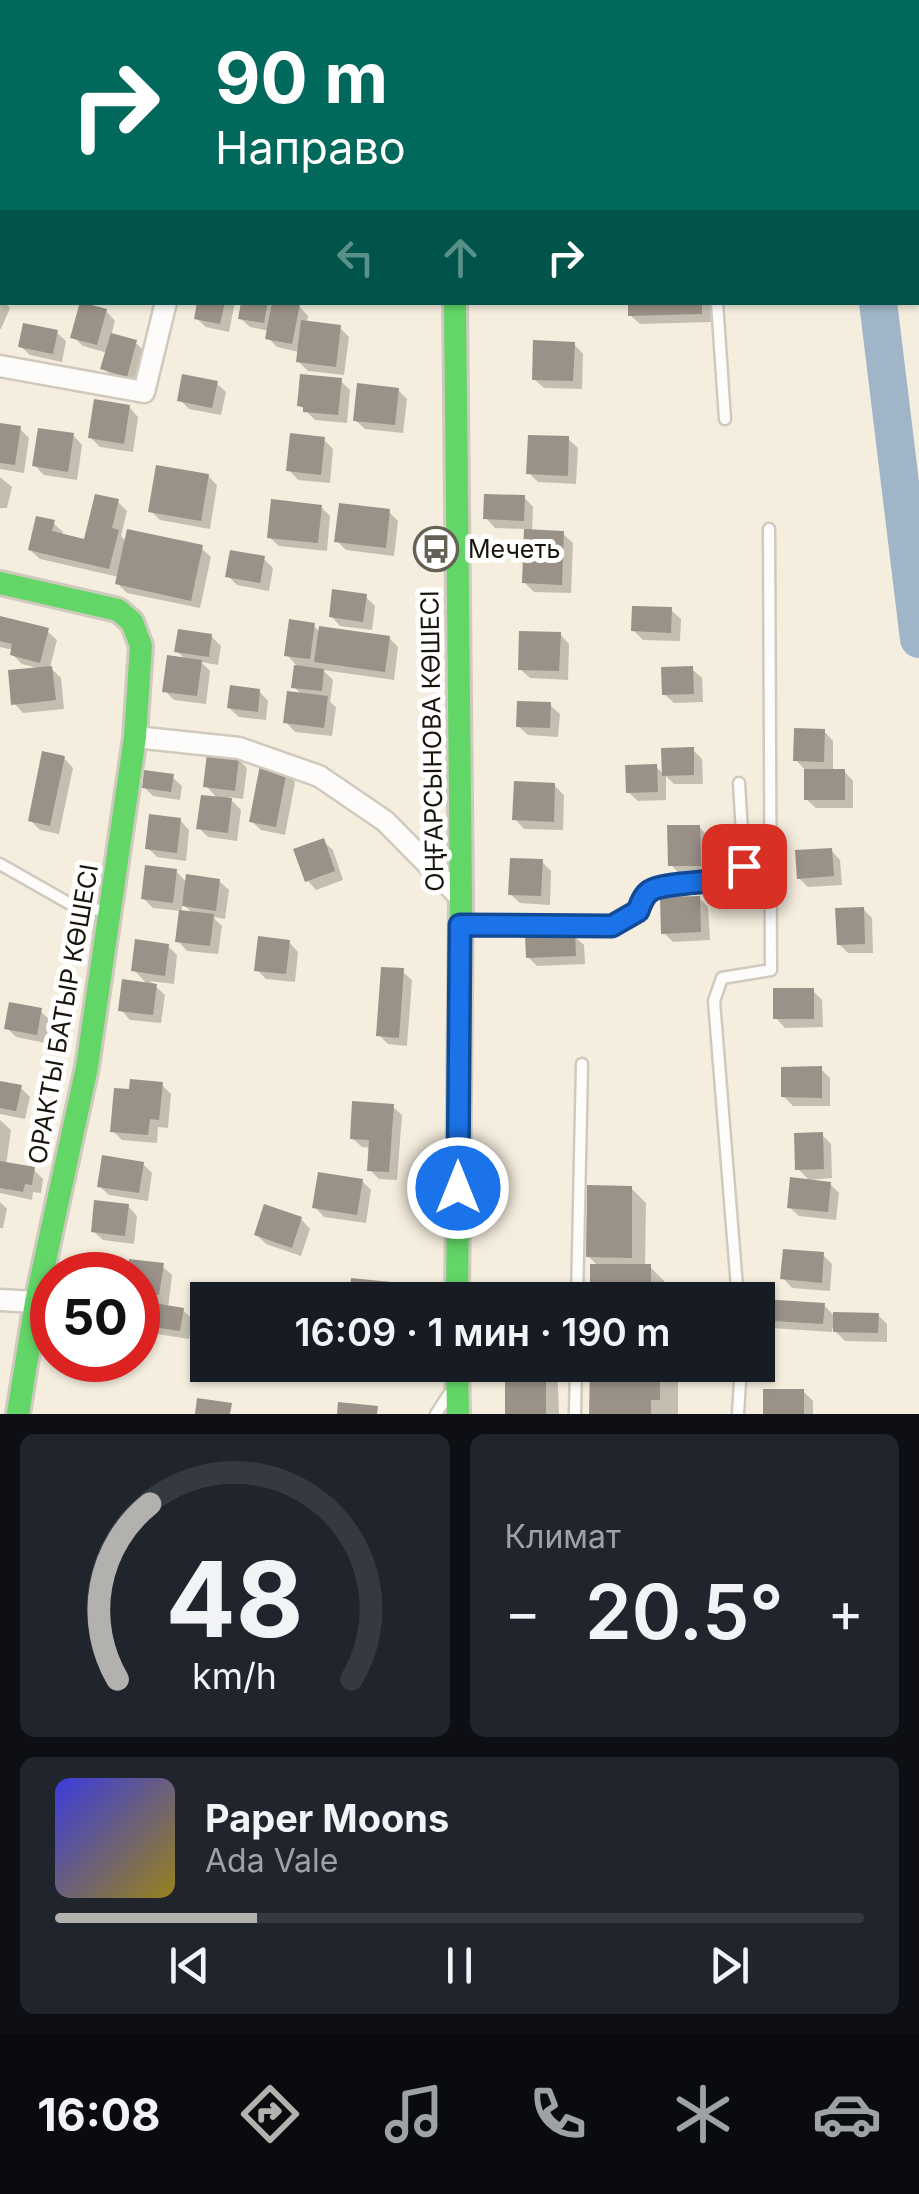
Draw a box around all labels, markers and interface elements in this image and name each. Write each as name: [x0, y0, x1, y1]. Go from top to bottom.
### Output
text: 90 m: [215, 35, 388, 120]
icon: right: [50, 40, 180, 170]
text: Направо: [215, 120, 406, 175]
icon: left: [328, 230, 383, 285]
icon: ahead: [433, 230, 488, 285]
icon: right: [538, 230, 593, 285]
bus stop icon: Мечеть: [413, 526, 459, 572]
place label: Мечеть: [468, 534, 560, 564]
street label: ОҢҒАРСЫНОВА КӨШЕСІ: [414, 590, 450, 892]
pin: [702, 824, 787, 909]
icon: arrive: [717, 839, 772, 894]
street label: ОРАКТЫ БАТЫР КӨШЕСІ: [22, 862, 104, 1166]
position arrow: [406, 1136, 510, 1240]
speed limit sign: 50: [30, 1252, 160, 1382]
text: 16:09 · 1 мин · 190 m: [294, 1309, 671, 1355]
text: Климат: [505, 1517, 621, 1556]
text: 48: [166, 1536, 304, 1662]
text: 20.5°: [585, 1566, 784, 1657]
text: −: [505, 1579, 541, 1645]
text: +: [828, 1579, 864, 1645]
text: km/h: [192, 1654, 277, 1698]
text: Paper Moons: [205, 1795, 449, 1841]
text: Ada Vale: [205, 1841, 338, 1880]
icon: previous: [162, 1938, 217, 1993]
icon: pause: [432, 1938, 487, 1993]
icon: next: [702, 1938, 757, 1993]
icon: directions: [235, 2079, 305, 2149]
icon: music: [379, 2079, 449, 2149]
icon: phone: [523, 2079, 593, 2149]
icon: climate: [668, 2079, 738, 2149]
icon: car: [812, 2079, 882, 2149]
text: 16:08: [37, 2087, 160, 2142]

